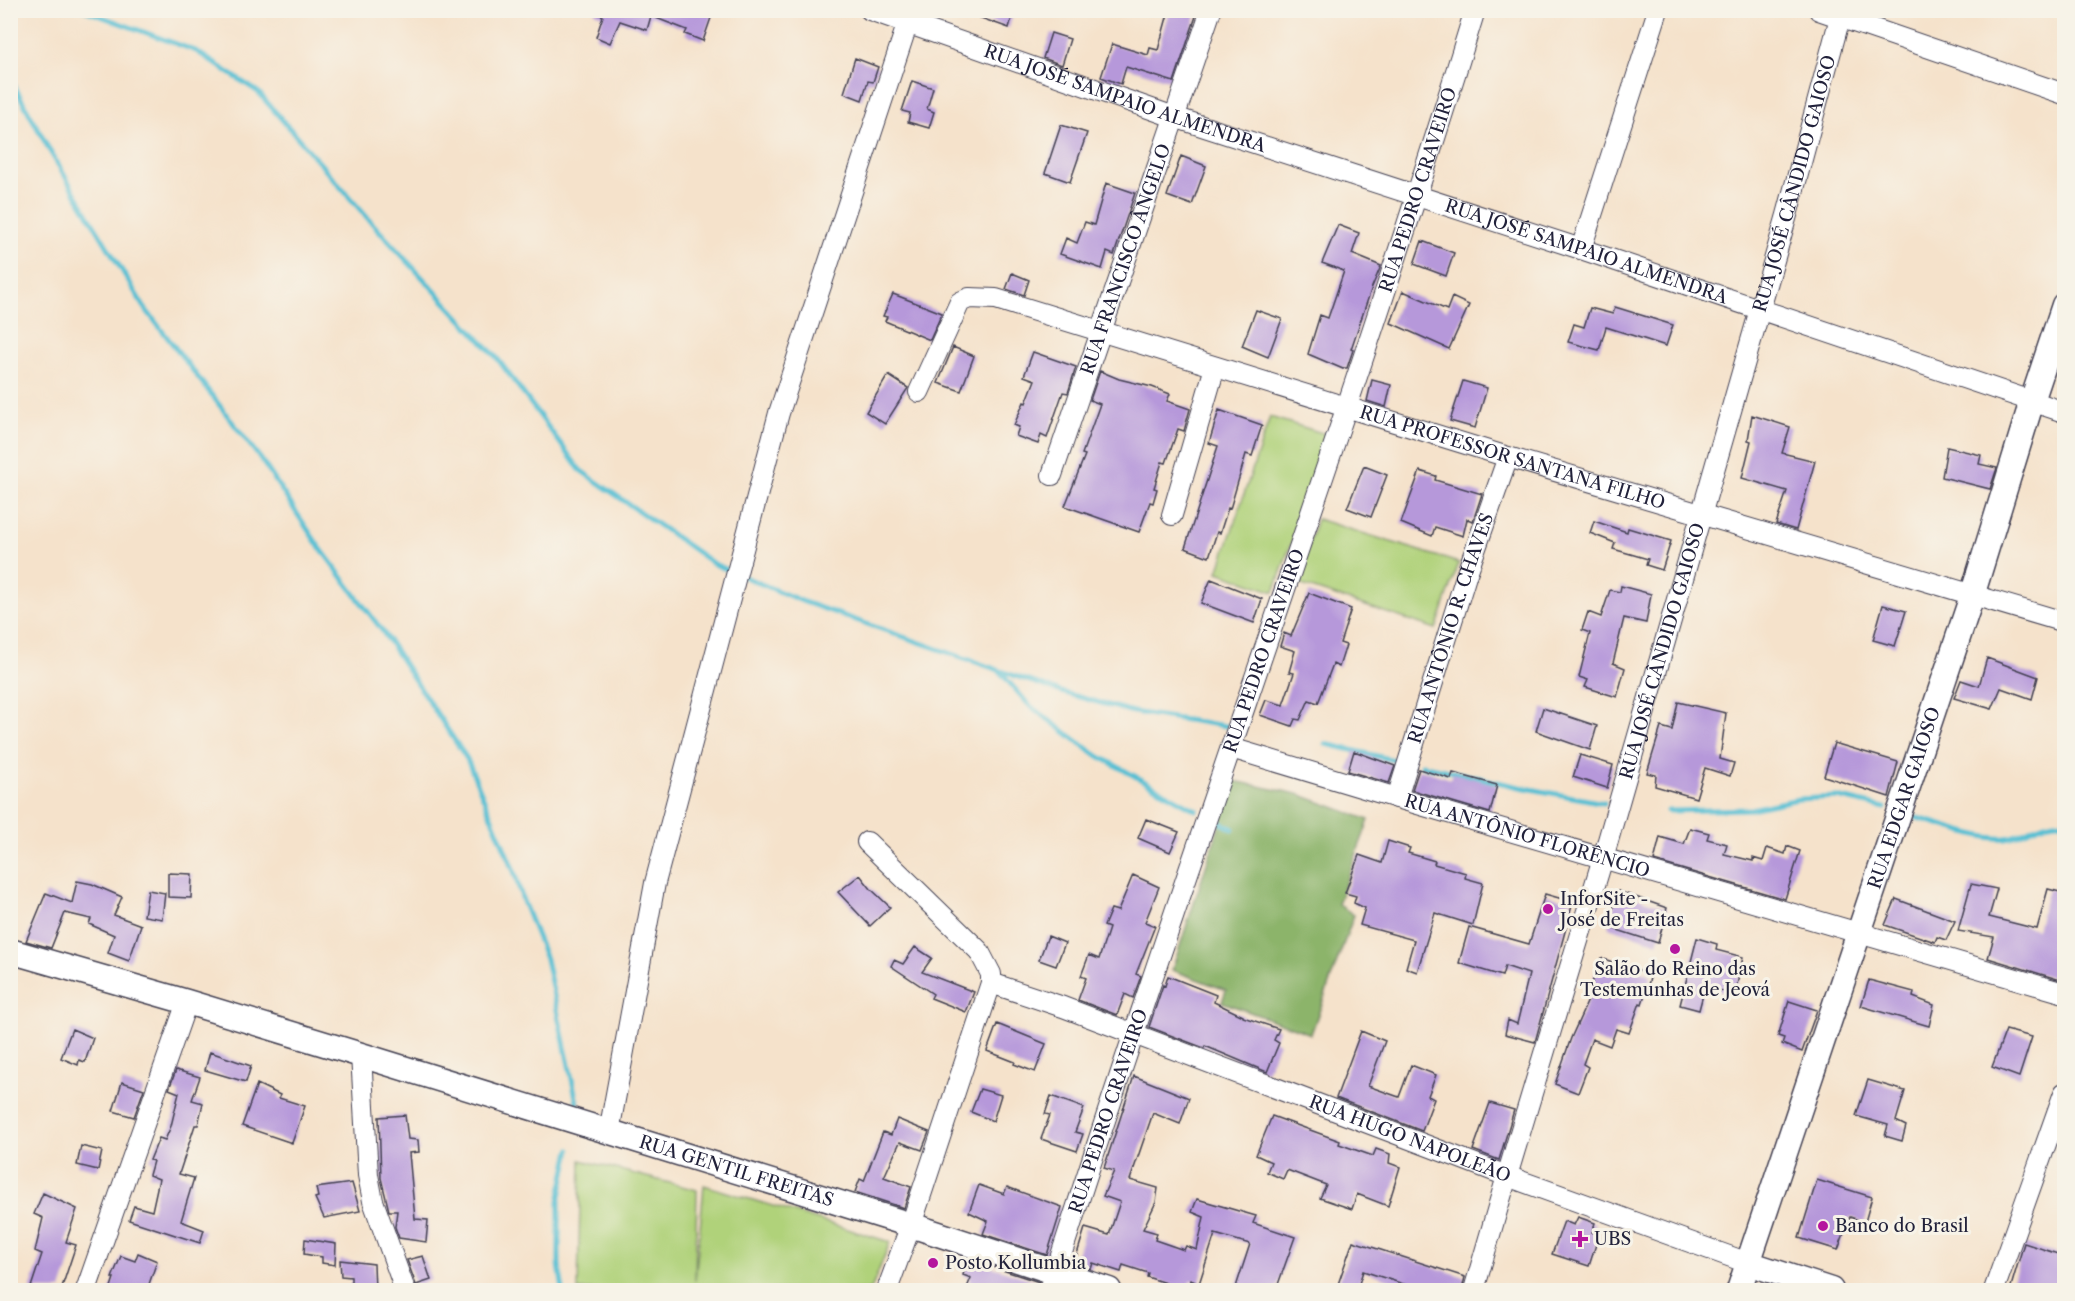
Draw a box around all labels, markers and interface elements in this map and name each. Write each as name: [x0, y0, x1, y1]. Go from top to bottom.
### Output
street label: RUA JOSÉ SAMPAIO ALMENDRA: [981, 40, 1269, 157]
street label: RUA JOSÉ CÂNDIDO GAIOSO: [1749, 53, 1840, 315]
street label: RUA PEDRO CRAVEIRO: [1375, 85, 1461, 295]
street label: RUA FRANCISCO ÂNGELO: [1076, 141, 1175, 378]
street label: RUA JOSÉ SAMPAIO ALMENDRA: [1442, 195, 1731, 309]
street label: RUA PROFESSOR SANTANA FILHO: [1357, 401, 1668, 514]
street label: RUA ANTÔNIO R. CHAVES: [1404, 510, 1498, 746]
street label: RUA JOSÉ CÂNDIDO GAIOSO: [1615, 520, 1709, 782]
street label: RUA PEDRO CRAVEIRO: [1219, 546, 1309, 756]
street label: RUA EDGAR GAIOSO: [1863, 704, 1945, 892]
street label: RUA ANTÔNIO FLORÊNCIO: [1402, 790, 1653, 882]
place label: InforSite - José de Freitas: [1557, 888, 1684, 931]
marker: InforSite - José de Freitas: [1541, 902, 1555, 916]
marker: Salão do Reino das Testemunhas de Jeová: [1668, 942, 1682, 956]
place label: Salão do Reino das Testemunhas de Jeová: [1580, 958, 1770, 1001]
street label: RUA PEDRO CRAVEIRO: [1064, 1006, 1152, 1216]
street label: RUA HUGO NAPOLEÃO: [1306, 1091, 1514, 1187]
street label: RUA GENTIL FREITAS: [637, 1131, 836, 1211]
place label: Banco do Brasil: [1835, 1215, 1969, 1237]
marker: Banco do Brasil: [1816, 1219, 1830, 1233]
place label: UBS: [1594, 1228, 1631, 1250]
marker: UBS: [1571, 1230, 1589, 1248]
place label: Posto Kollumbia: [945, 1252, 1087, 1274]
marker: Posto Kollumbia: [926, 1256, 940, 1270]

